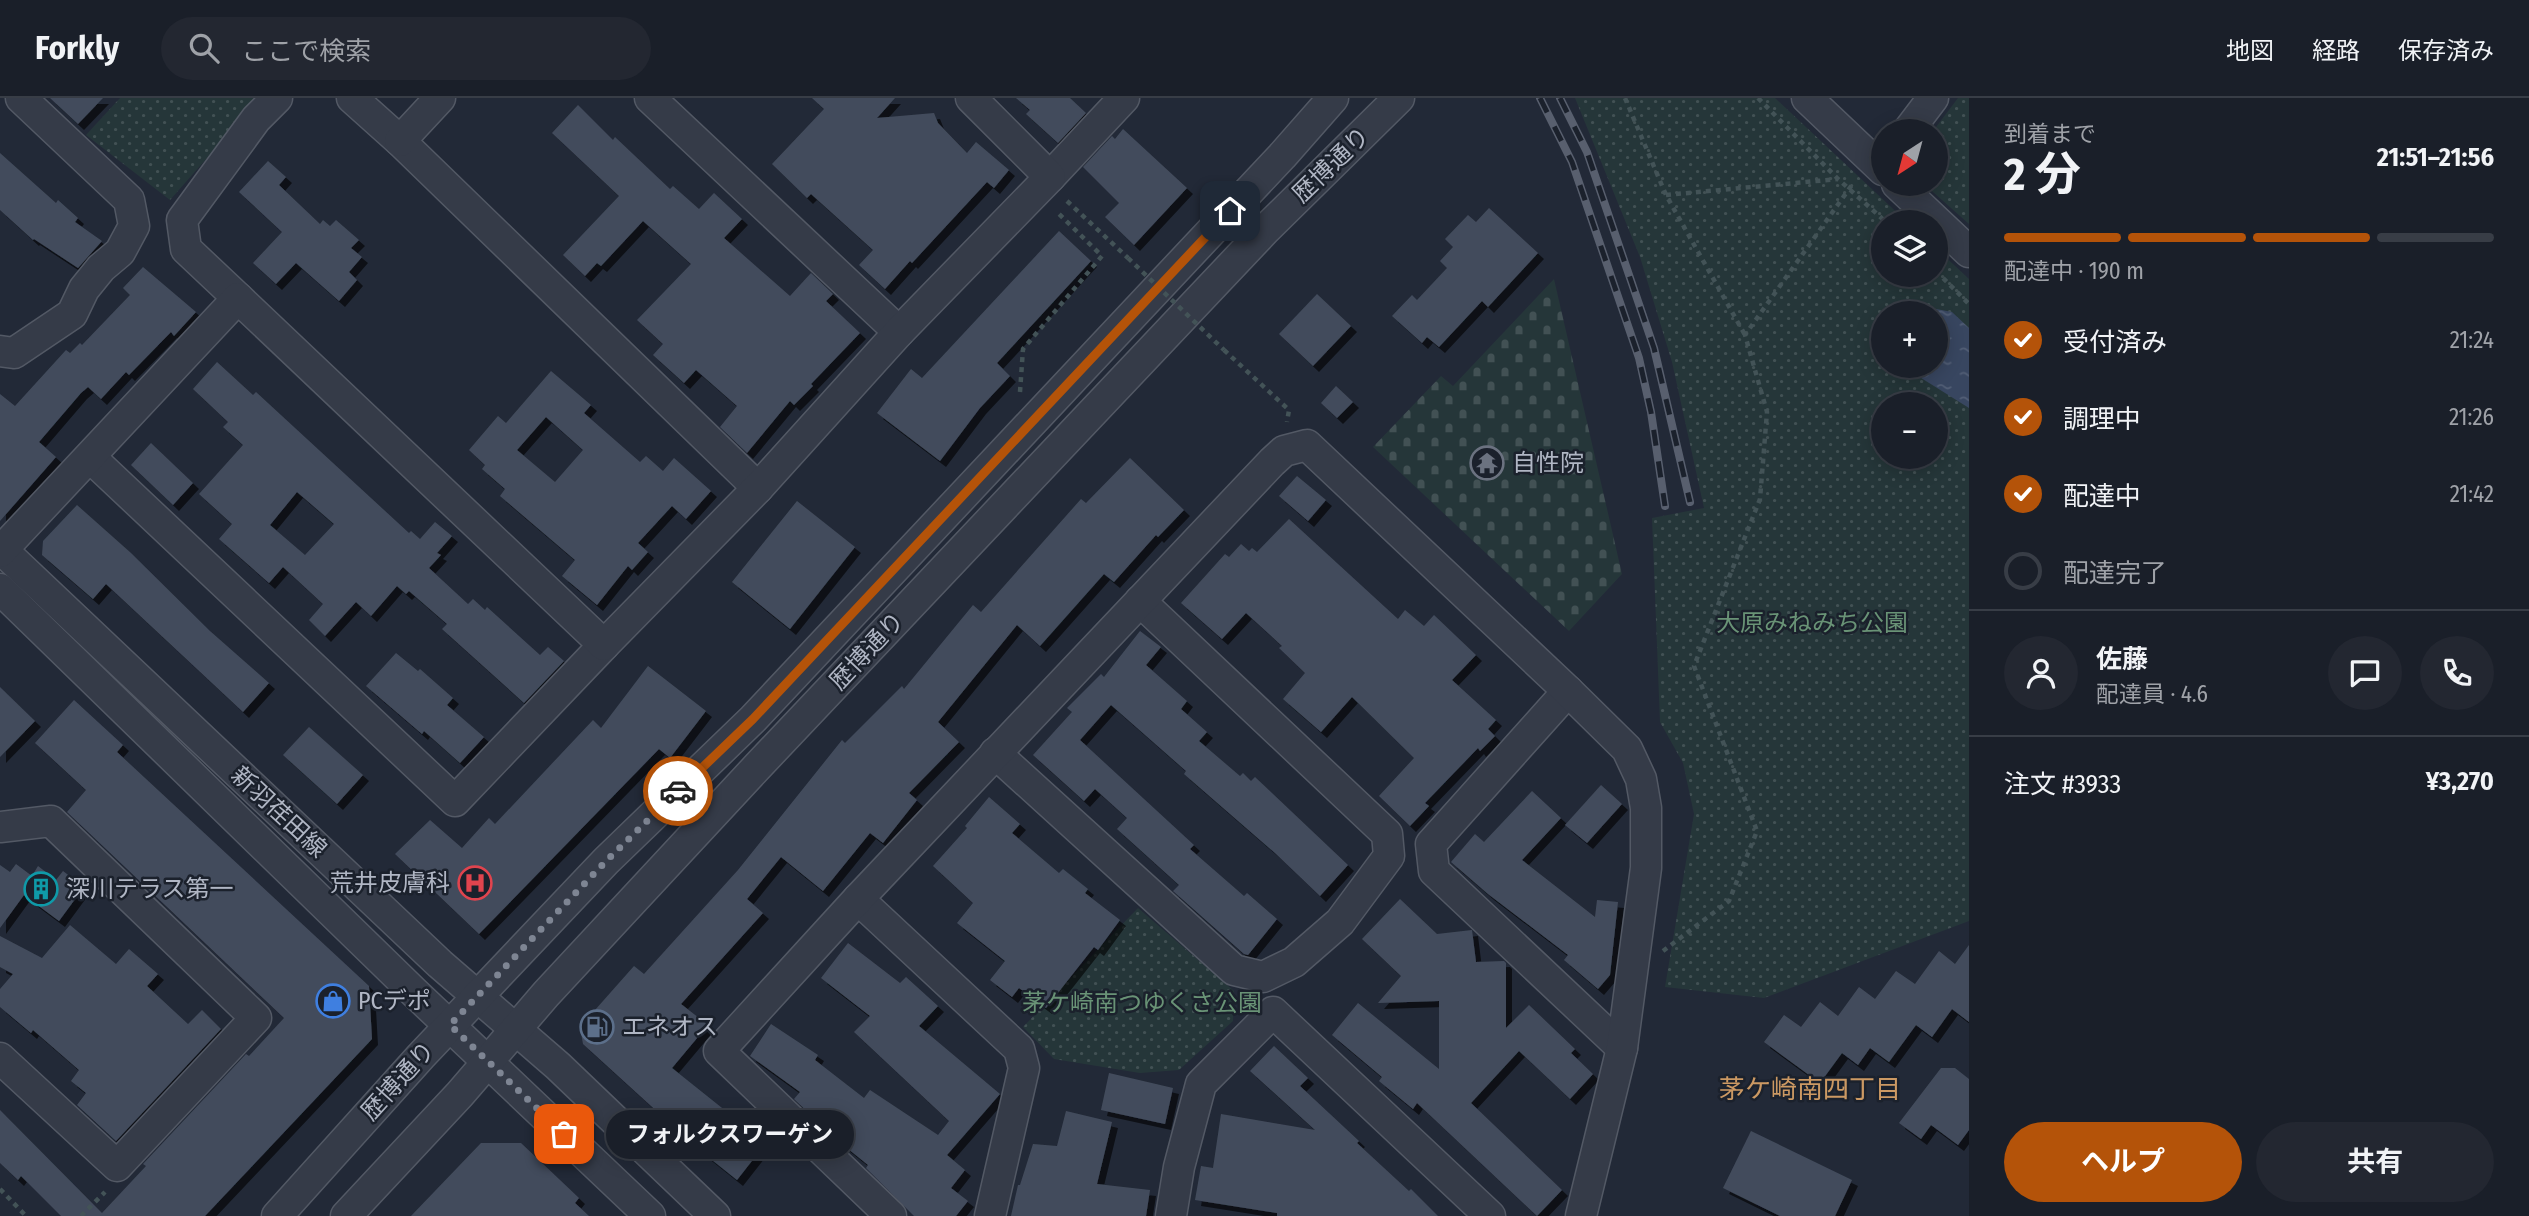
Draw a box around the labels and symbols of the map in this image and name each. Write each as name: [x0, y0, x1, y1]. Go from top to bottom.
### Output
north arrow: [1871, 119, 1948, 196]
street label: 歴博通り: [1287, 122, 1375, 208]
pin: [1200, 181, 1260, 241]
temple icon: 自性院: [1468, 444, 1506, 482]
place label: 自性院: [1512, 449, 1584, 477]
street label: 歴博通り: [824, 606, 910, 696]
park label: 大原みねみち公園: [1716, 609, 1908, 637]
courier: [643, 756, 713, 826]
street label: 新羽荏田線: [226, 761, 332, 863]
hospital icon: 荒井皮膚科: [456, 864, 494, 902]
place label: 荒井皮膚科: [330, 869, 450, 897]
building icon: 深川テラス第一: [22, 870, 60, 908]
place label: 深川テラス第一: [66, 875, 234, 903]
shop icon: PCデポ: [314, 982, 352, 1020]
place label: PCデポ: [358, 987, 431, 1015]
park label: 茅ケ崎南つゆくさ公園: [1022, 989, 1262, 1017]
fuel station icon: エネオス: [578, 1008, 616, 1046]
place label: エネオス: [622, 1013, 718, 1041]
street label: 歴博通り: [355, 1036, 441, 1126]
district label: 茅ケ崎南四丁目: [1719, 1074, 1901, 1105]
pin: [534, 1104, 594, 1164]
callout: フォルクスワーゲン: [606, 1110, 854, 1158]

